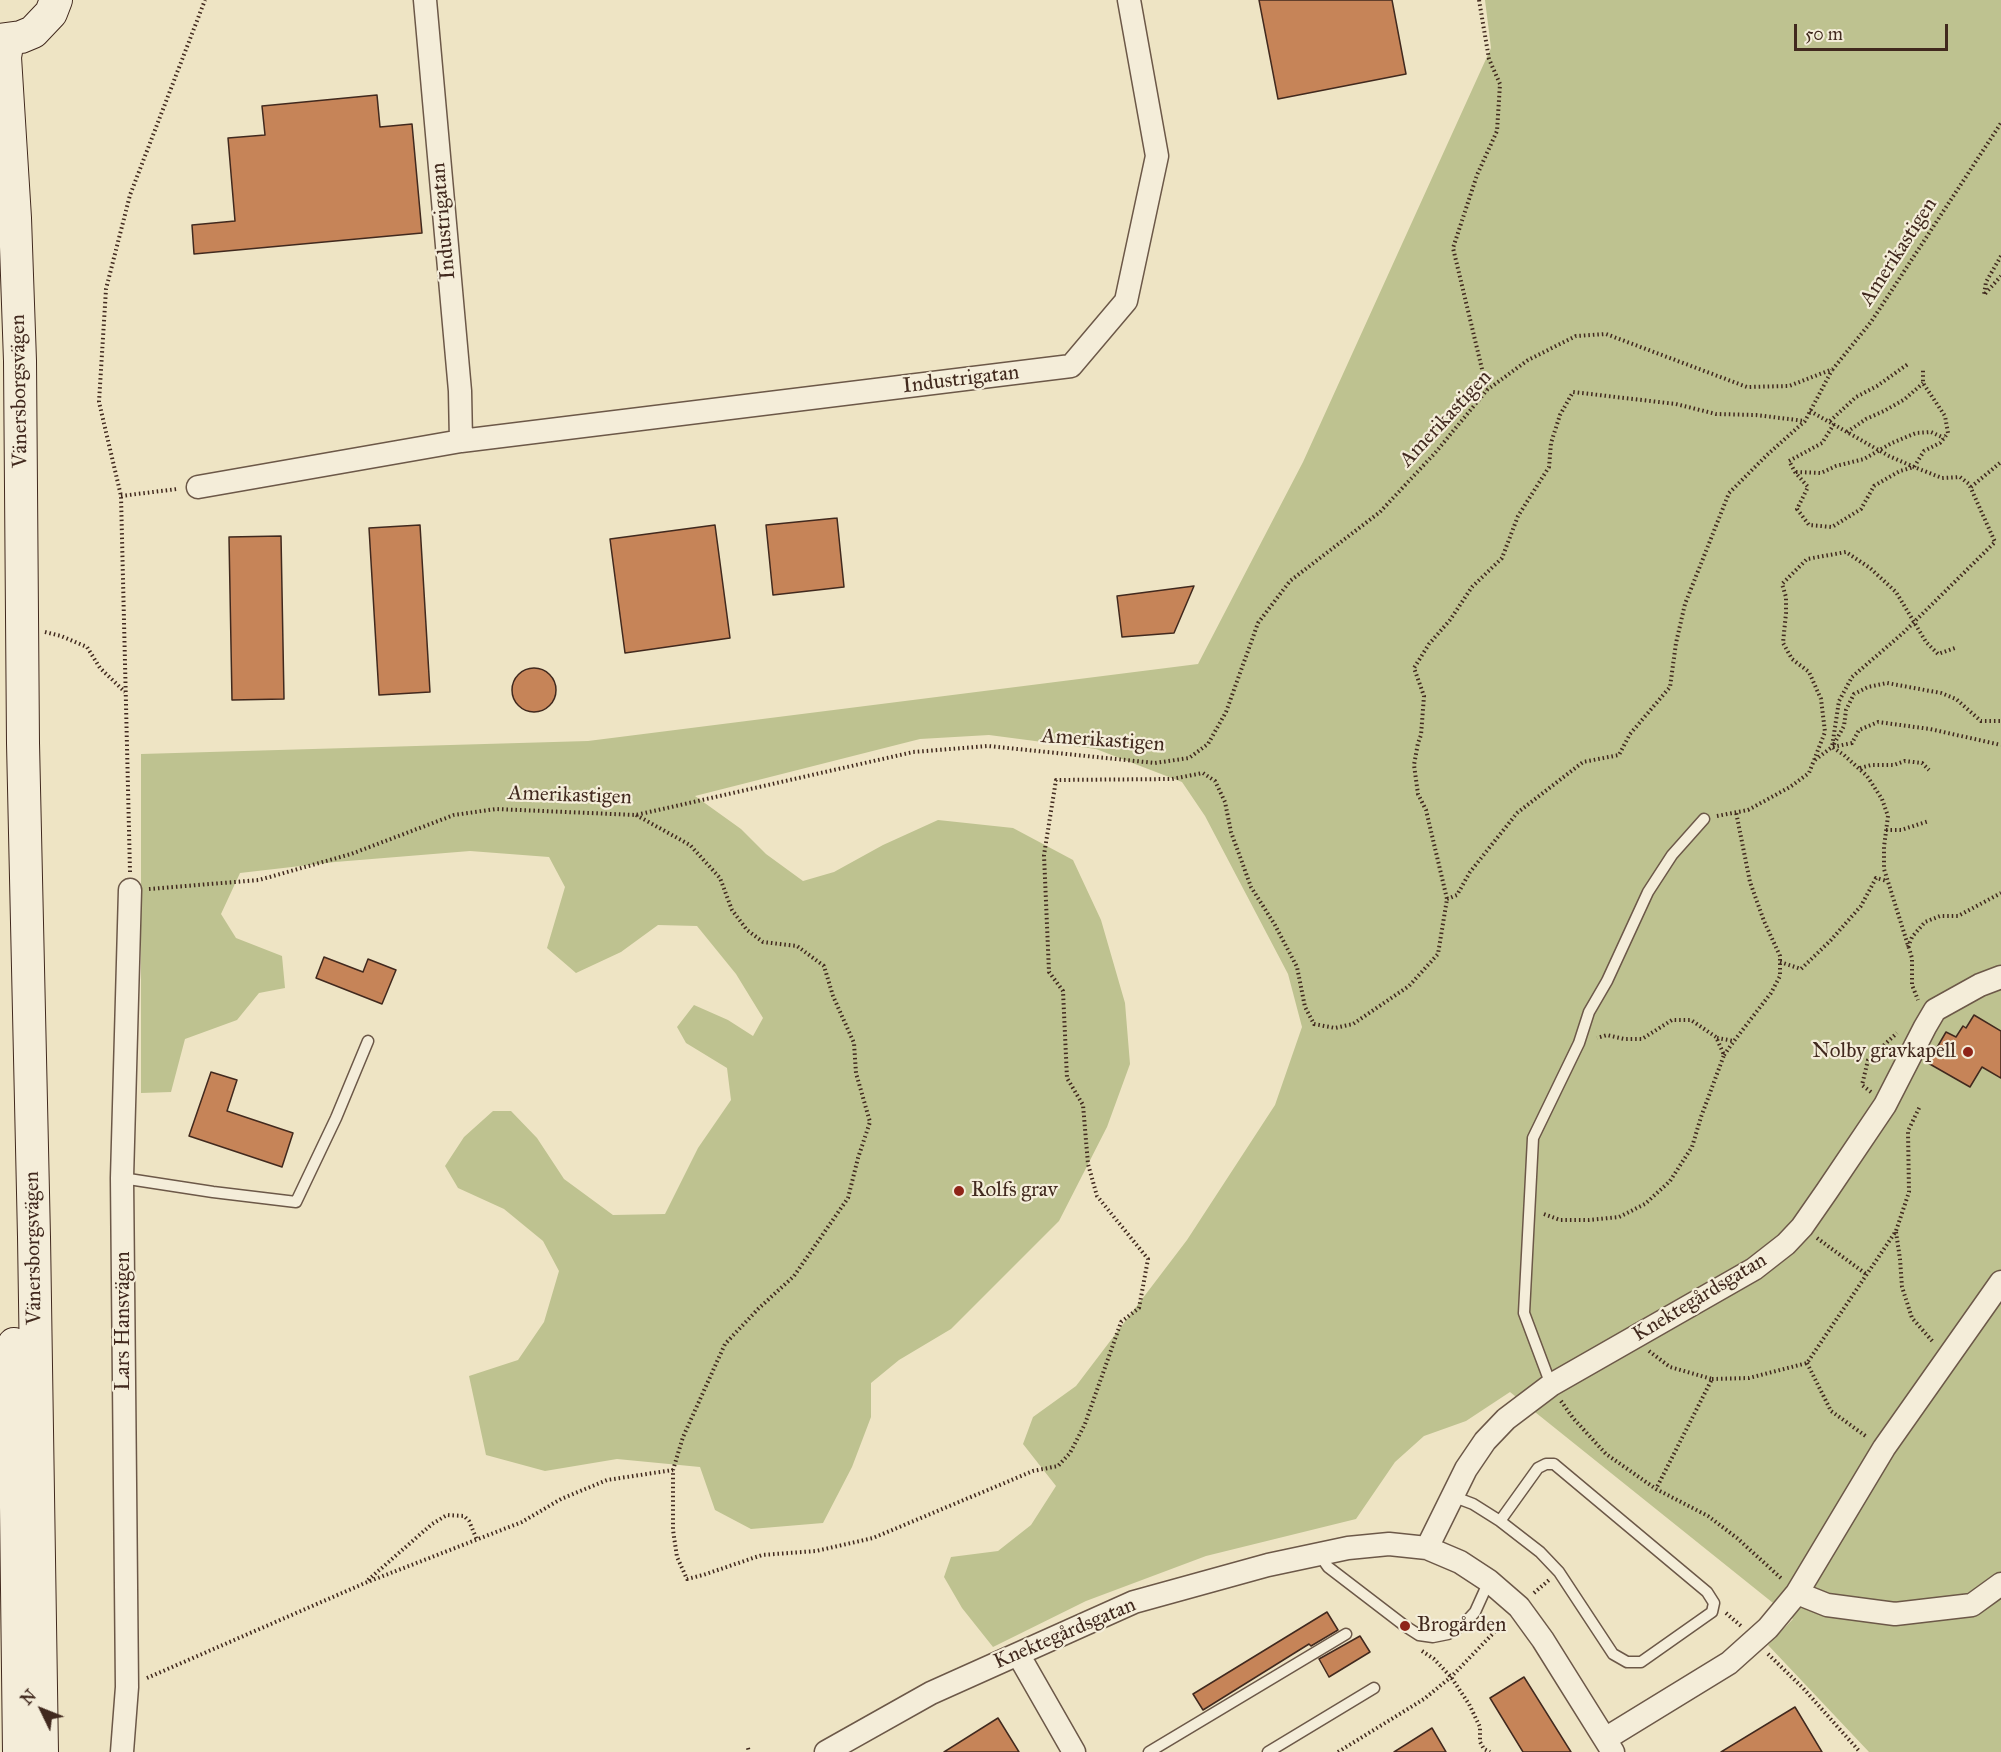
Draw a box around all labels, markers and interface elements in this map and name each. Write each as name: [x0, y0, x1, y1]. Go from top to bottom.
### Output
scale bar: [1797, 12, 1952, 50]
text: 50 m: [1805, 23, 1843, 45]
street label: Industrigatan: [426, 162, 462, 280]
street label: Amerikastigen: [1855, 193, 1943, 311]
street label: Vänersborgsvägen: [6, 314, 34, 468]
street label: Industrigatan: [901, 360, 1021, 400]
street label: Amerikastigen: [1395, 365, 1497, 473]
street label: Amerikastigen: [1041, 724, 1165, 758]
street label: Amerikastigen: [508, 781, 632, 811]
place label: Nolby gravkapell: [1812, 1039, 1956, 1065]
marker: Nolby gravkapell: [1961, 1045, 1975, 1059]
street label: Vänersborgsvägen: [20, 1171, 48, 1325]
place label: Rolfs grav: [971, 1178, 1058, 1204]
marker: Rolfs grav: [952, 1184, 966, 1198]
street label: Knektegårdsgatan: [1628, 1248, 1772, 1348]
street label: Lars Hansvägen: [111, 1251, 137, 1391]
street label: Knektegårdsgatan: [990, 1593, 1140, 1675]
place label: Brogården: [1417, 1613, 1506, 1639]
marker: Brogården: [1398, 1619, 1412, 1633]
north arrow: [12, 1680, 72, 1740]
text: N: [17, 1686, 40, 1709]

